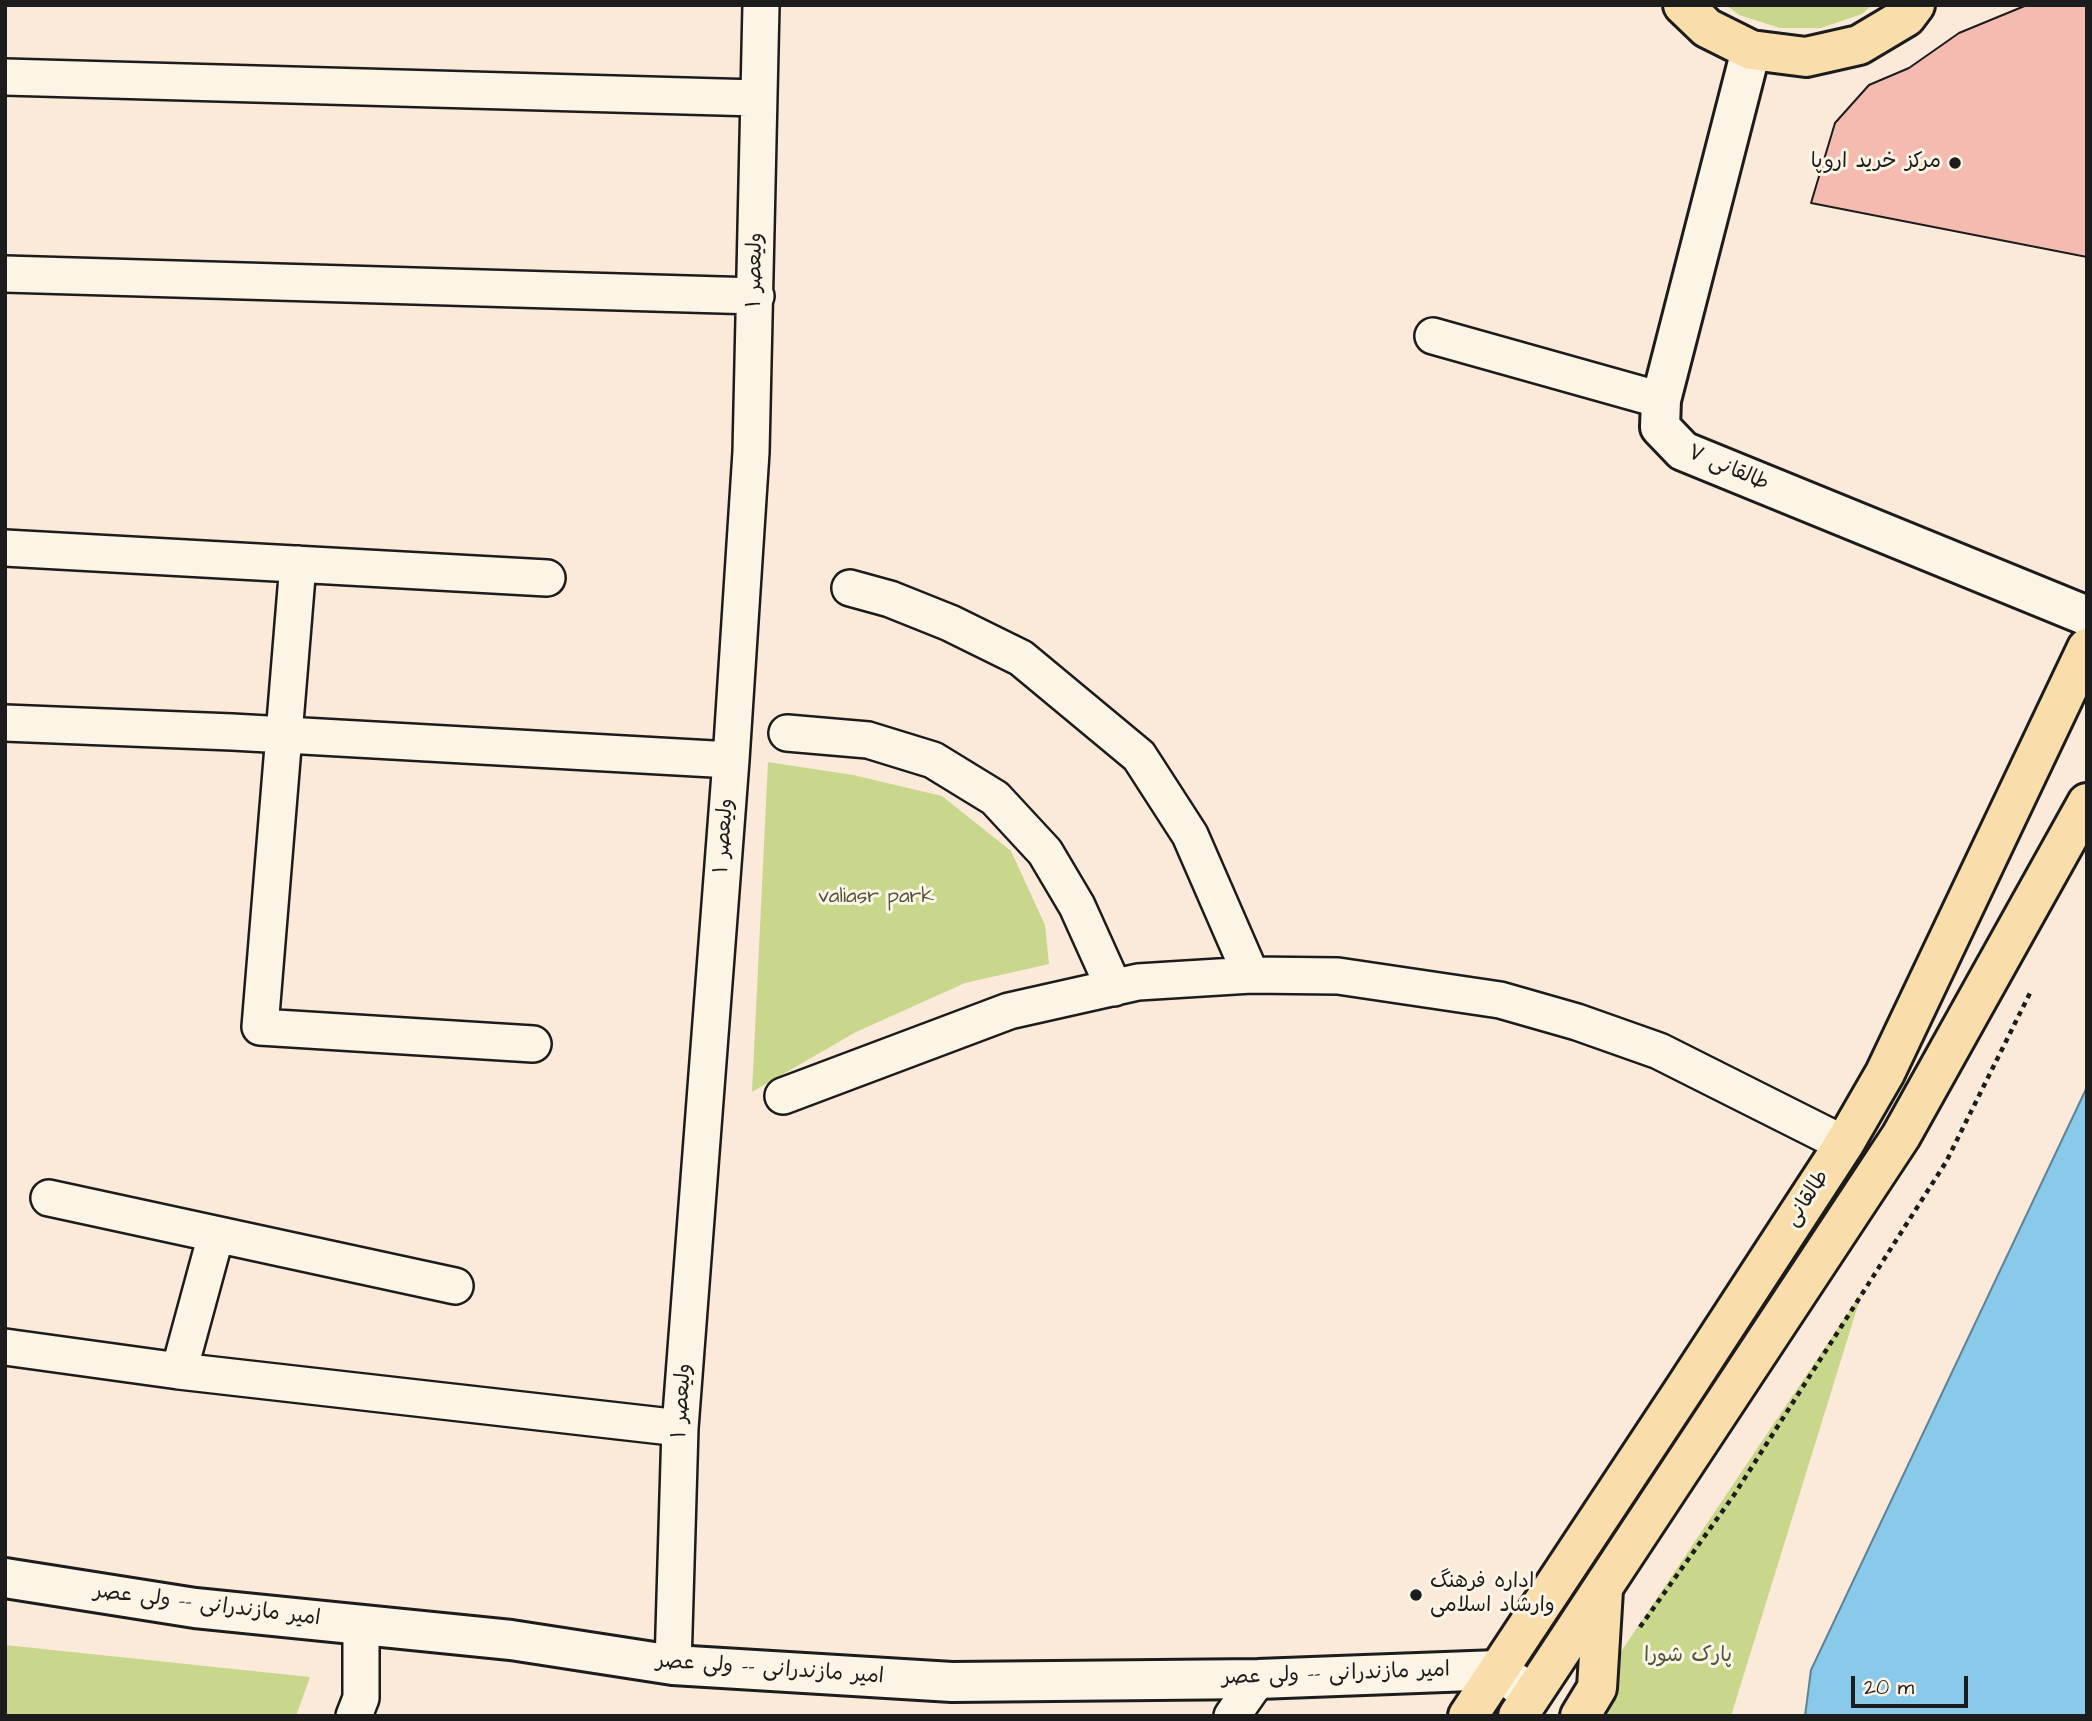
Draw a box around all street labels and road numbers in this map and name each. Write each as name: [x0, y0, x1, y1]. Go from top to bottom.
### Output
street label: ولیعصر ۱: [743, 232, 769, 308]
street label: طالقانی ۷: [1684, 441, 1772, 497]
street label: ولیعصر ۱: [710, 798, 740, 874]
street label: طالقانی: [1780, 1166, 1836, 1232]
street label: ولیعصر ۱: [668, 1363, 698, 1439]
street label: امیر مازندرانی -- ولی عصر: [92, 1580, 322, 1632]
street label: امیر مازندرانی -- ولی عصر: [655, 1649, 885, 1691]
street label: امیر مازندرانی -- ولی عصر: [1222, 1658, 1450, 1692]

